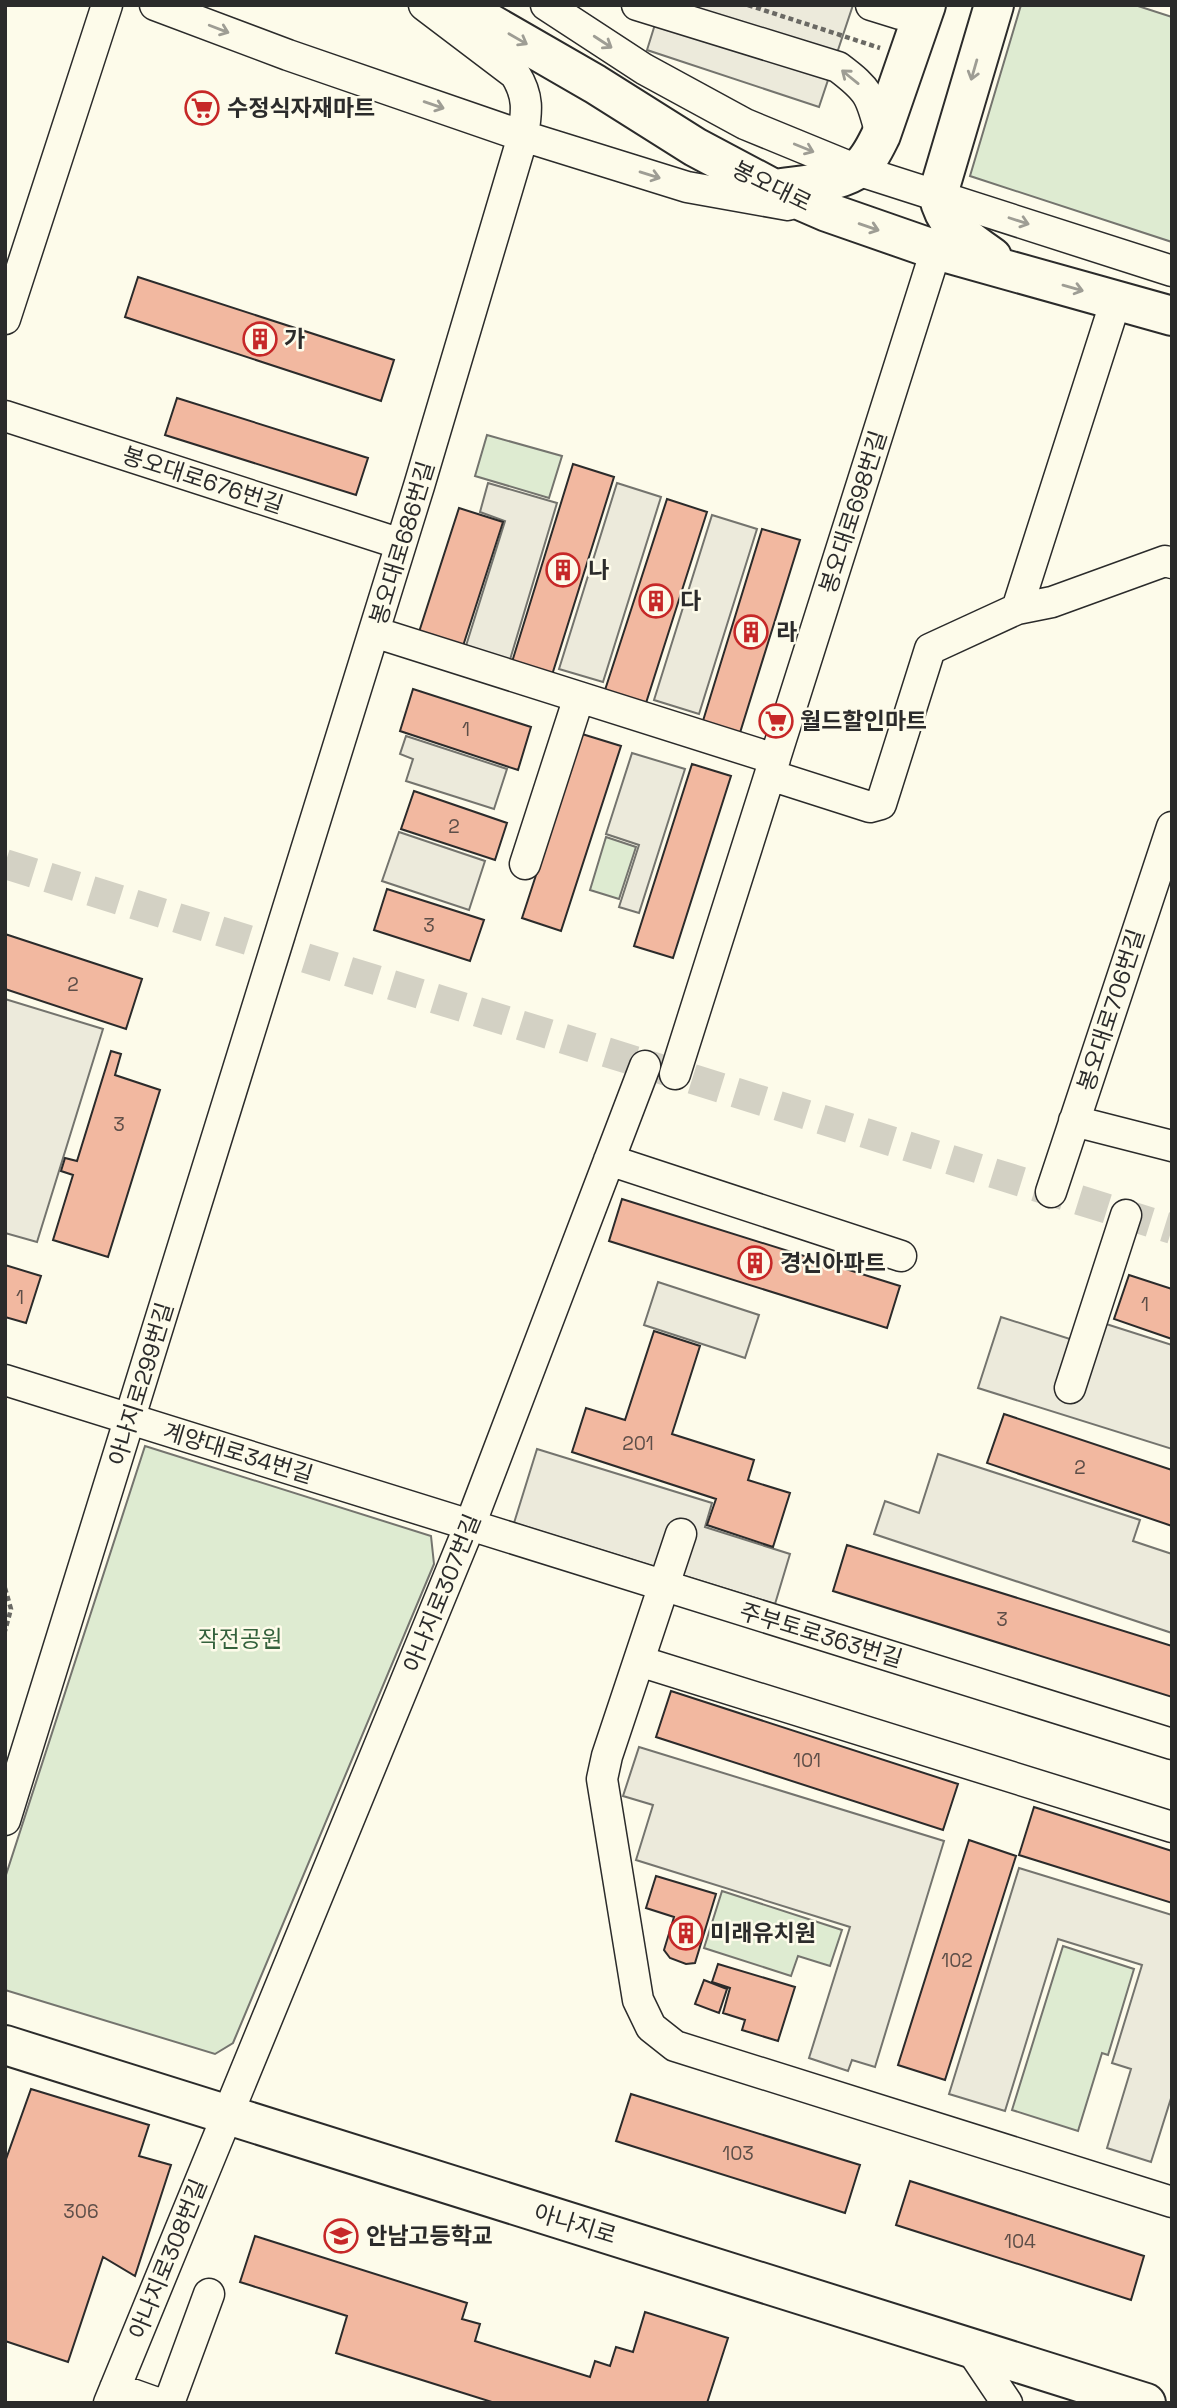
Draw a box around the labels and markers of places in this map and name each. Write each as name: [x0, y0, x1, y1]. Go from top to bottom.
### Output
supermarket icon: 수정식자재마트: [183, 89, 221, 127]
place label: 수정식자재마트: [227, 93, 375, 123]
building icon: 가: [241, 320, 279, 358]
place label: 가: [284, 324, 305, 354]
building icon: 나: [544, 551, 582, 589]
place label: 나: [588, 555, 609, 585]
building icon: 다: [637, 582, 675, 620]
place label: 다: [680, 586, 701, 616]
building icon: 라: [732, 613, 770, 651]
place label: 라: [776, 617, 797, 647]
supermarket icon: 월드할인마트: [757, 702, 795, 740]
place label: 월드할인마트: [800, 706, 927, 736]
building icon: 경신아파트: [736, 1244, 774, 1282]
place label: 경신아파트: [780, 1248, 886, 1278]
building icon: 미래유치원: [667, 1914, 705, 1952]
place label: 미래유치원: [710, 1918, 816, 1948]
school or university icon: 안남고등학교: [322, 2217, 360, 2255]
place label: 안남고등학교: [366, 2221, 493, 2251]

